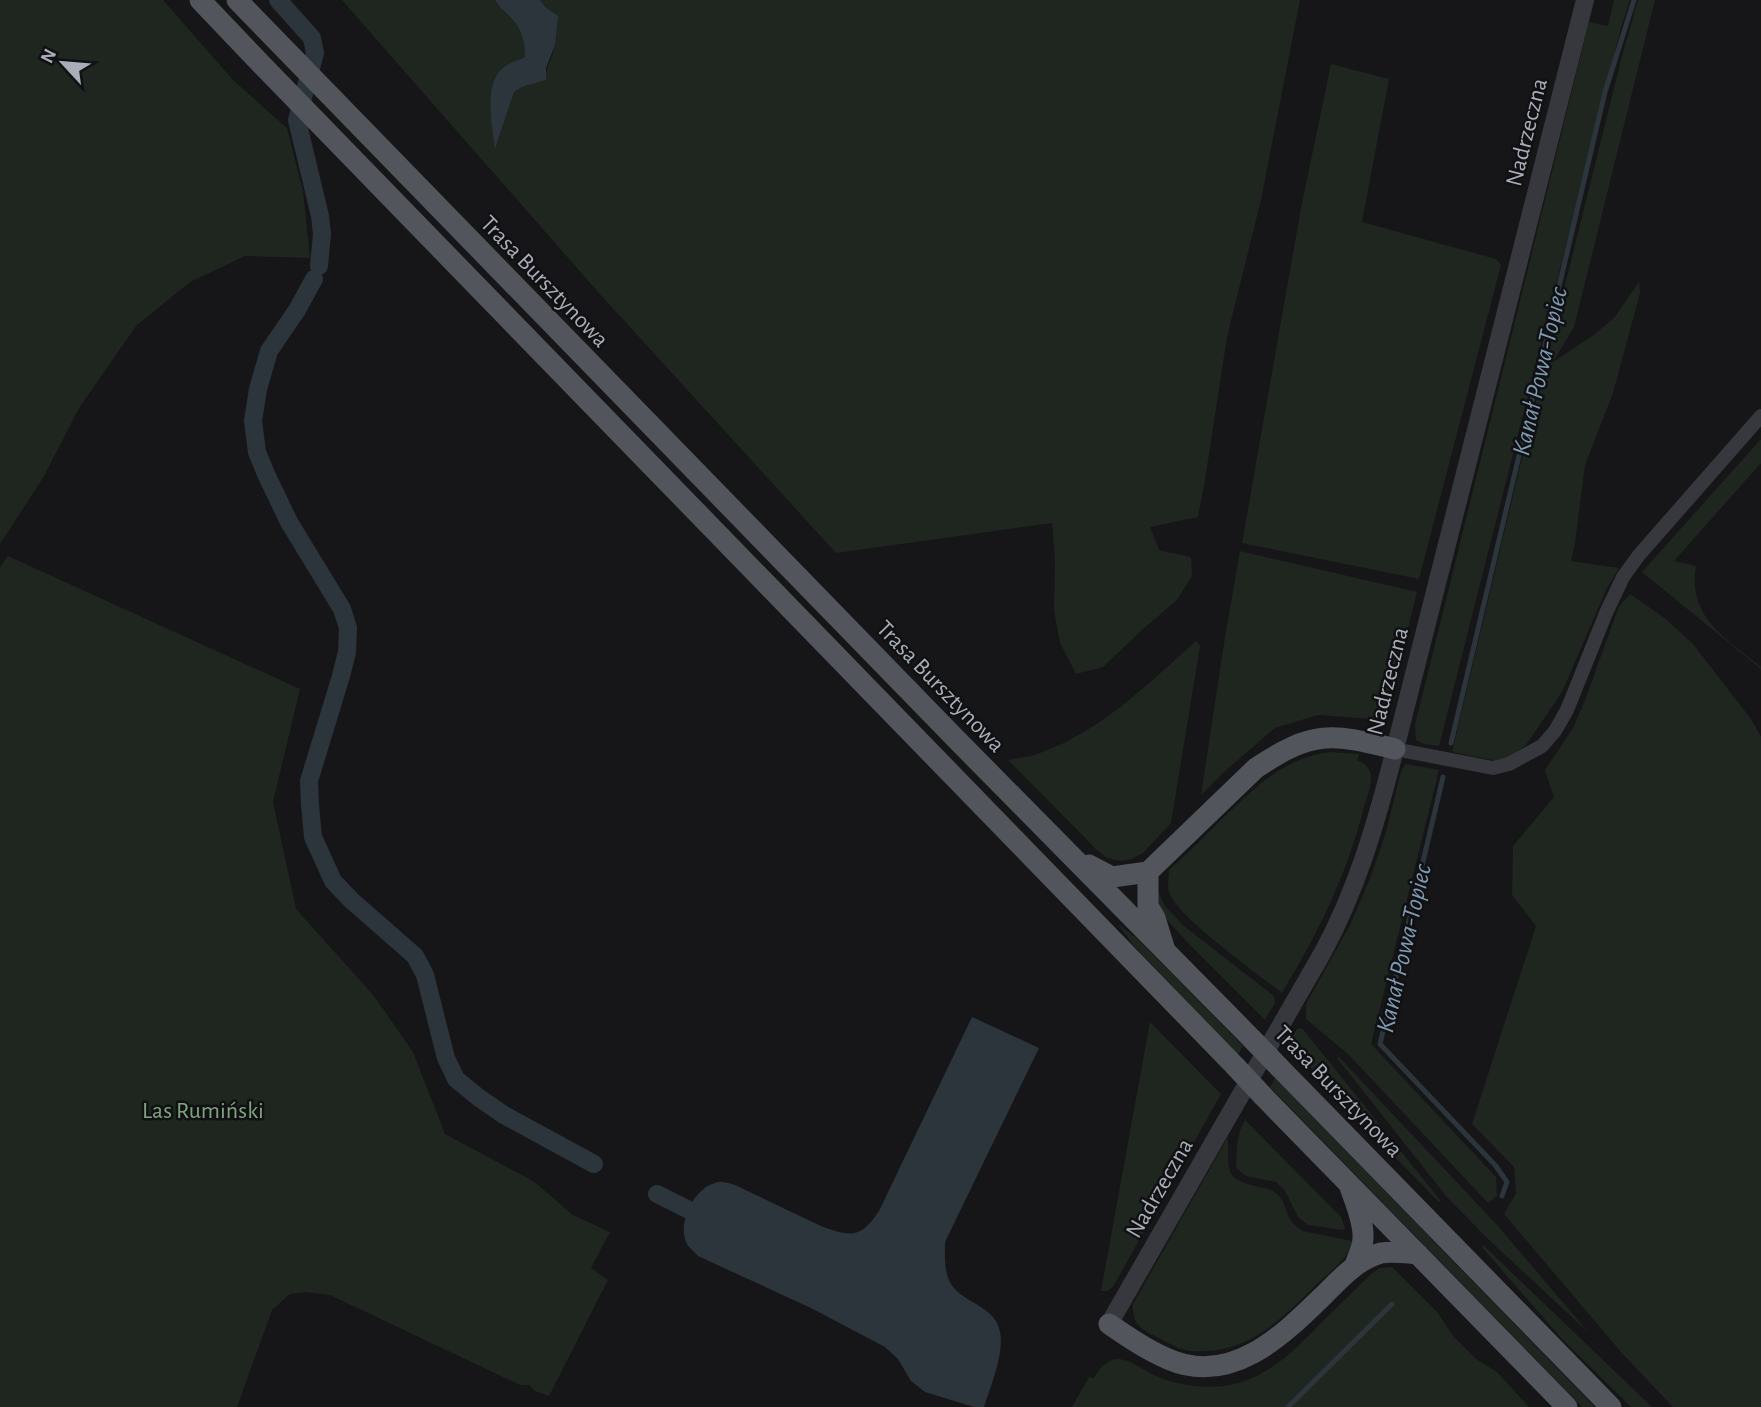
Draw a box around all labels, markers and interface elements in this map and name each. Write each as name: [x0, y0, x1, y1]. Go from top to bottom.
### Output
north arrow: [28, 28, 98, 98]
text: N: [38, 46, 61, 66]
street label: Nadrzeczna: [1502, 76, 1552, 189]
street label: Trasa Bursztynowa: [476, 211, 613, 352]
water label: Kanał Powa-Topiec: [1508, 284, 1572, 458]
street label: Trasa Bursztynowa: [872, 616, 1009, 757]
street label: Nadrzeczna: [1363, 625, 1413, 738]
water label: Kanał Powa-Topiec: [1372, 861, 1436, 1035]
street label: Trasa Bursztynowa: [1270, 1021, 1407, 1162]
park label: Las Rumiński: [142, 1099, 264, 1123]
street label: Nadrzeczna: [1122, 1135, 1198, 1242]

